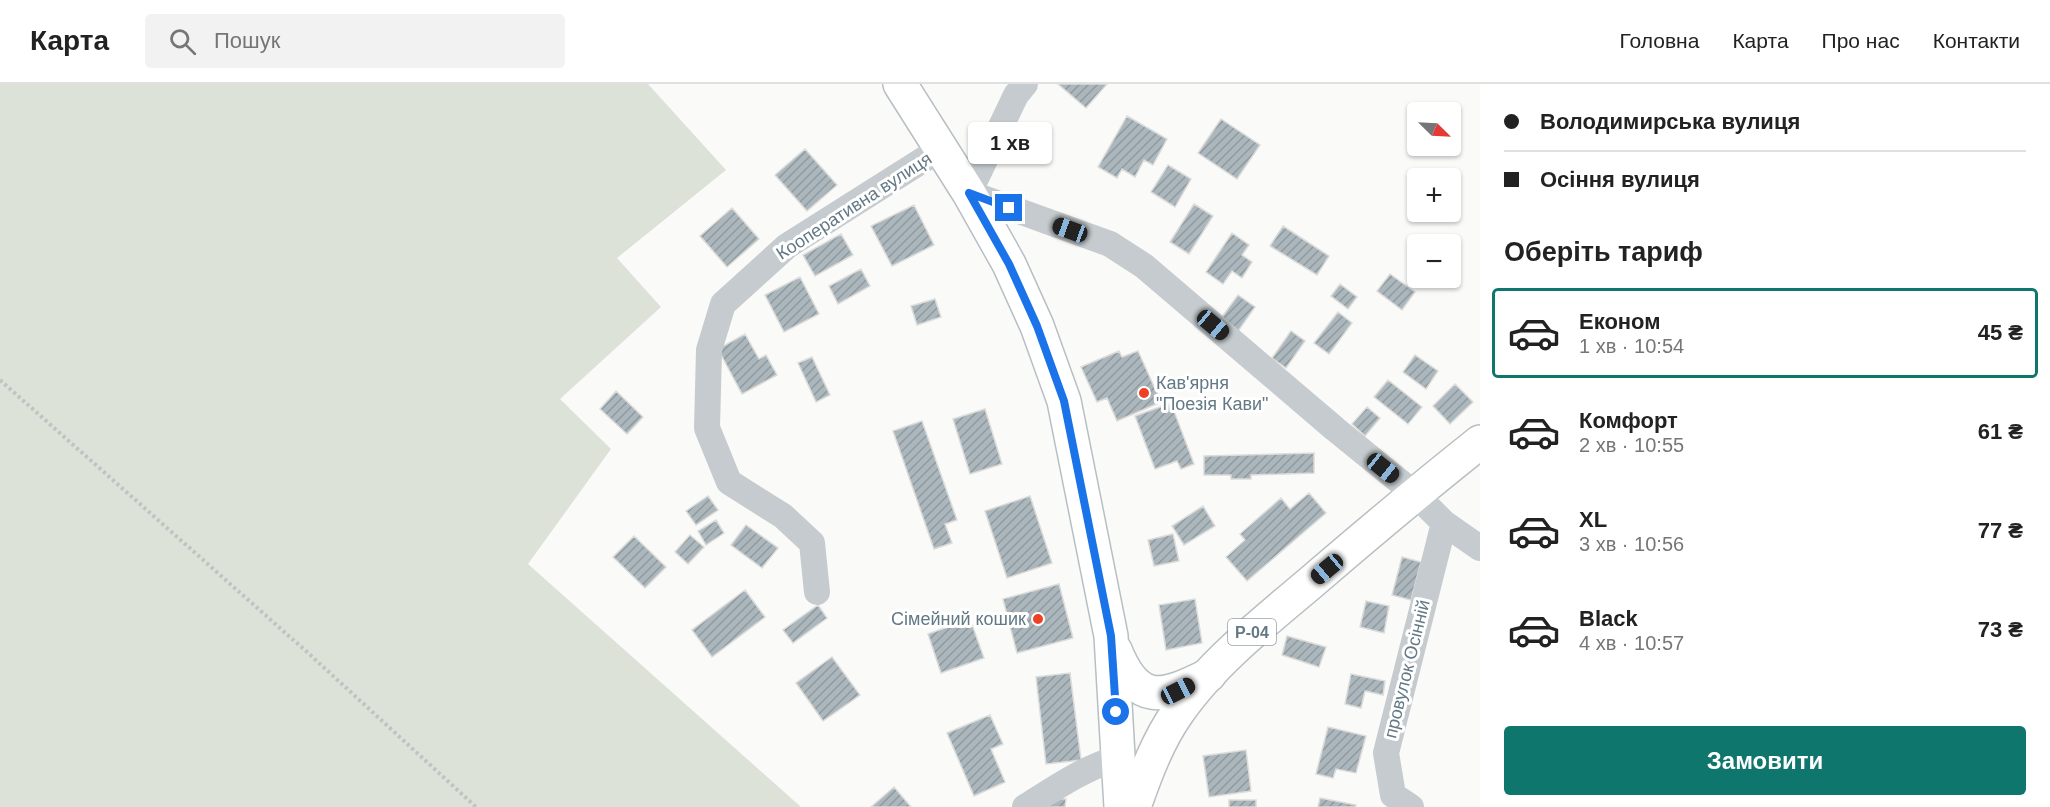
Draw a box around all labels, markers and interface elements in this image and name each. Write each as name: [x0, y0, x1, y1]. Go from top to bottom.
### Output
search box: [145, 14, 565, 68]
text: Карта: [30, 25, 109, 56]
icon: search: [166, 25, 199, 58]
text: Пошук: [214, 28, 280, 53]
text: Головна: [1620, 29, 1699, 52]
text: Карта: [1732, 29, 1789, 52]
text: Про нас: [1822, 29, 1900, 52]
text: Контакти: [1933, 29, 2020, 52]
north arrow: [1407, 102, 1461, 156]
map controls: [1407, 102, 1461, 288]
text: Володимирська вулиця: [1540, 109, 1800, 134]
callout: 1 хв: [967, 121, 1051, 163]
text: 1 хв: [990, 132, 1030, 154]
street label: Кооперативна вулиця: [773, 148, 935, 264]
text: Осіння вулиця: [1540, 167, 1700, 192]
button: +: [1407, 168, 1461, 222]
route end: [995, 194, 1022, 221]
car: [1050, 215, 1090, 245]
button: −: [1407, 234, 1461, 288]
text: Оберіть тариф: [1504, 237, 1703, 267]
icon: car: [1507, 306, 1561, 360]
car: [1193, 307, 1233, 343]
text: Економ: [1579, 309, 1661, 334]
text: 45 ₴: [1978, 320, 2023, 345]
text: 1 хв · 10:54: [1579, 335, 1684, 357]
place label: Кав'ярня "Поезія Кави": [1156, 373, 1268, 414]
marker: Кав'ярня "Поезія Кави": [1137, 386, 1151, 400]
icon: car: [1507, 405, 1561, 459]
text: Комфорт: [1579, 408, 1678, 433]
text: 61 ₴: [1978, 419, 2023, 444]
text: 2 хв · 10:55: [1579, 434, 1684, 456]
car: [1363, 450, 1403, 486]
icon: car: [1507, 504, 1561, 558]
text: XL: [1579, 507, 1607, 532]
text: 77 ₴: [1978, 518, 2023, 543]
text: 3 хв · 10:56: [1579, 533, 1684, 555]
car: [1307, 551, 1347, 587]
street label: провулок Осінній: [1380, 598, 1434, 740]
icon: car: [1507, 603, 1561, 657]
text: Black: [1579, 606, 1638, 631]
place label: Сімейний кошик: [891, 609, 1026, 629]
marker: Сімейний кошик: [1031, 612, 1045, 626]
text: 73 ₴: [1978, 617, 2023, 642]
road number: Р-04: [1228, 619, 1276, 645]
text: 4 хв · 10:57: [1579, 632, 1684, 654]
car: [1158, 675, 1198, 707]
route start: [1102, 698, 1129, 725]
button: Замовити: [1504, 726, 2026, 795]

